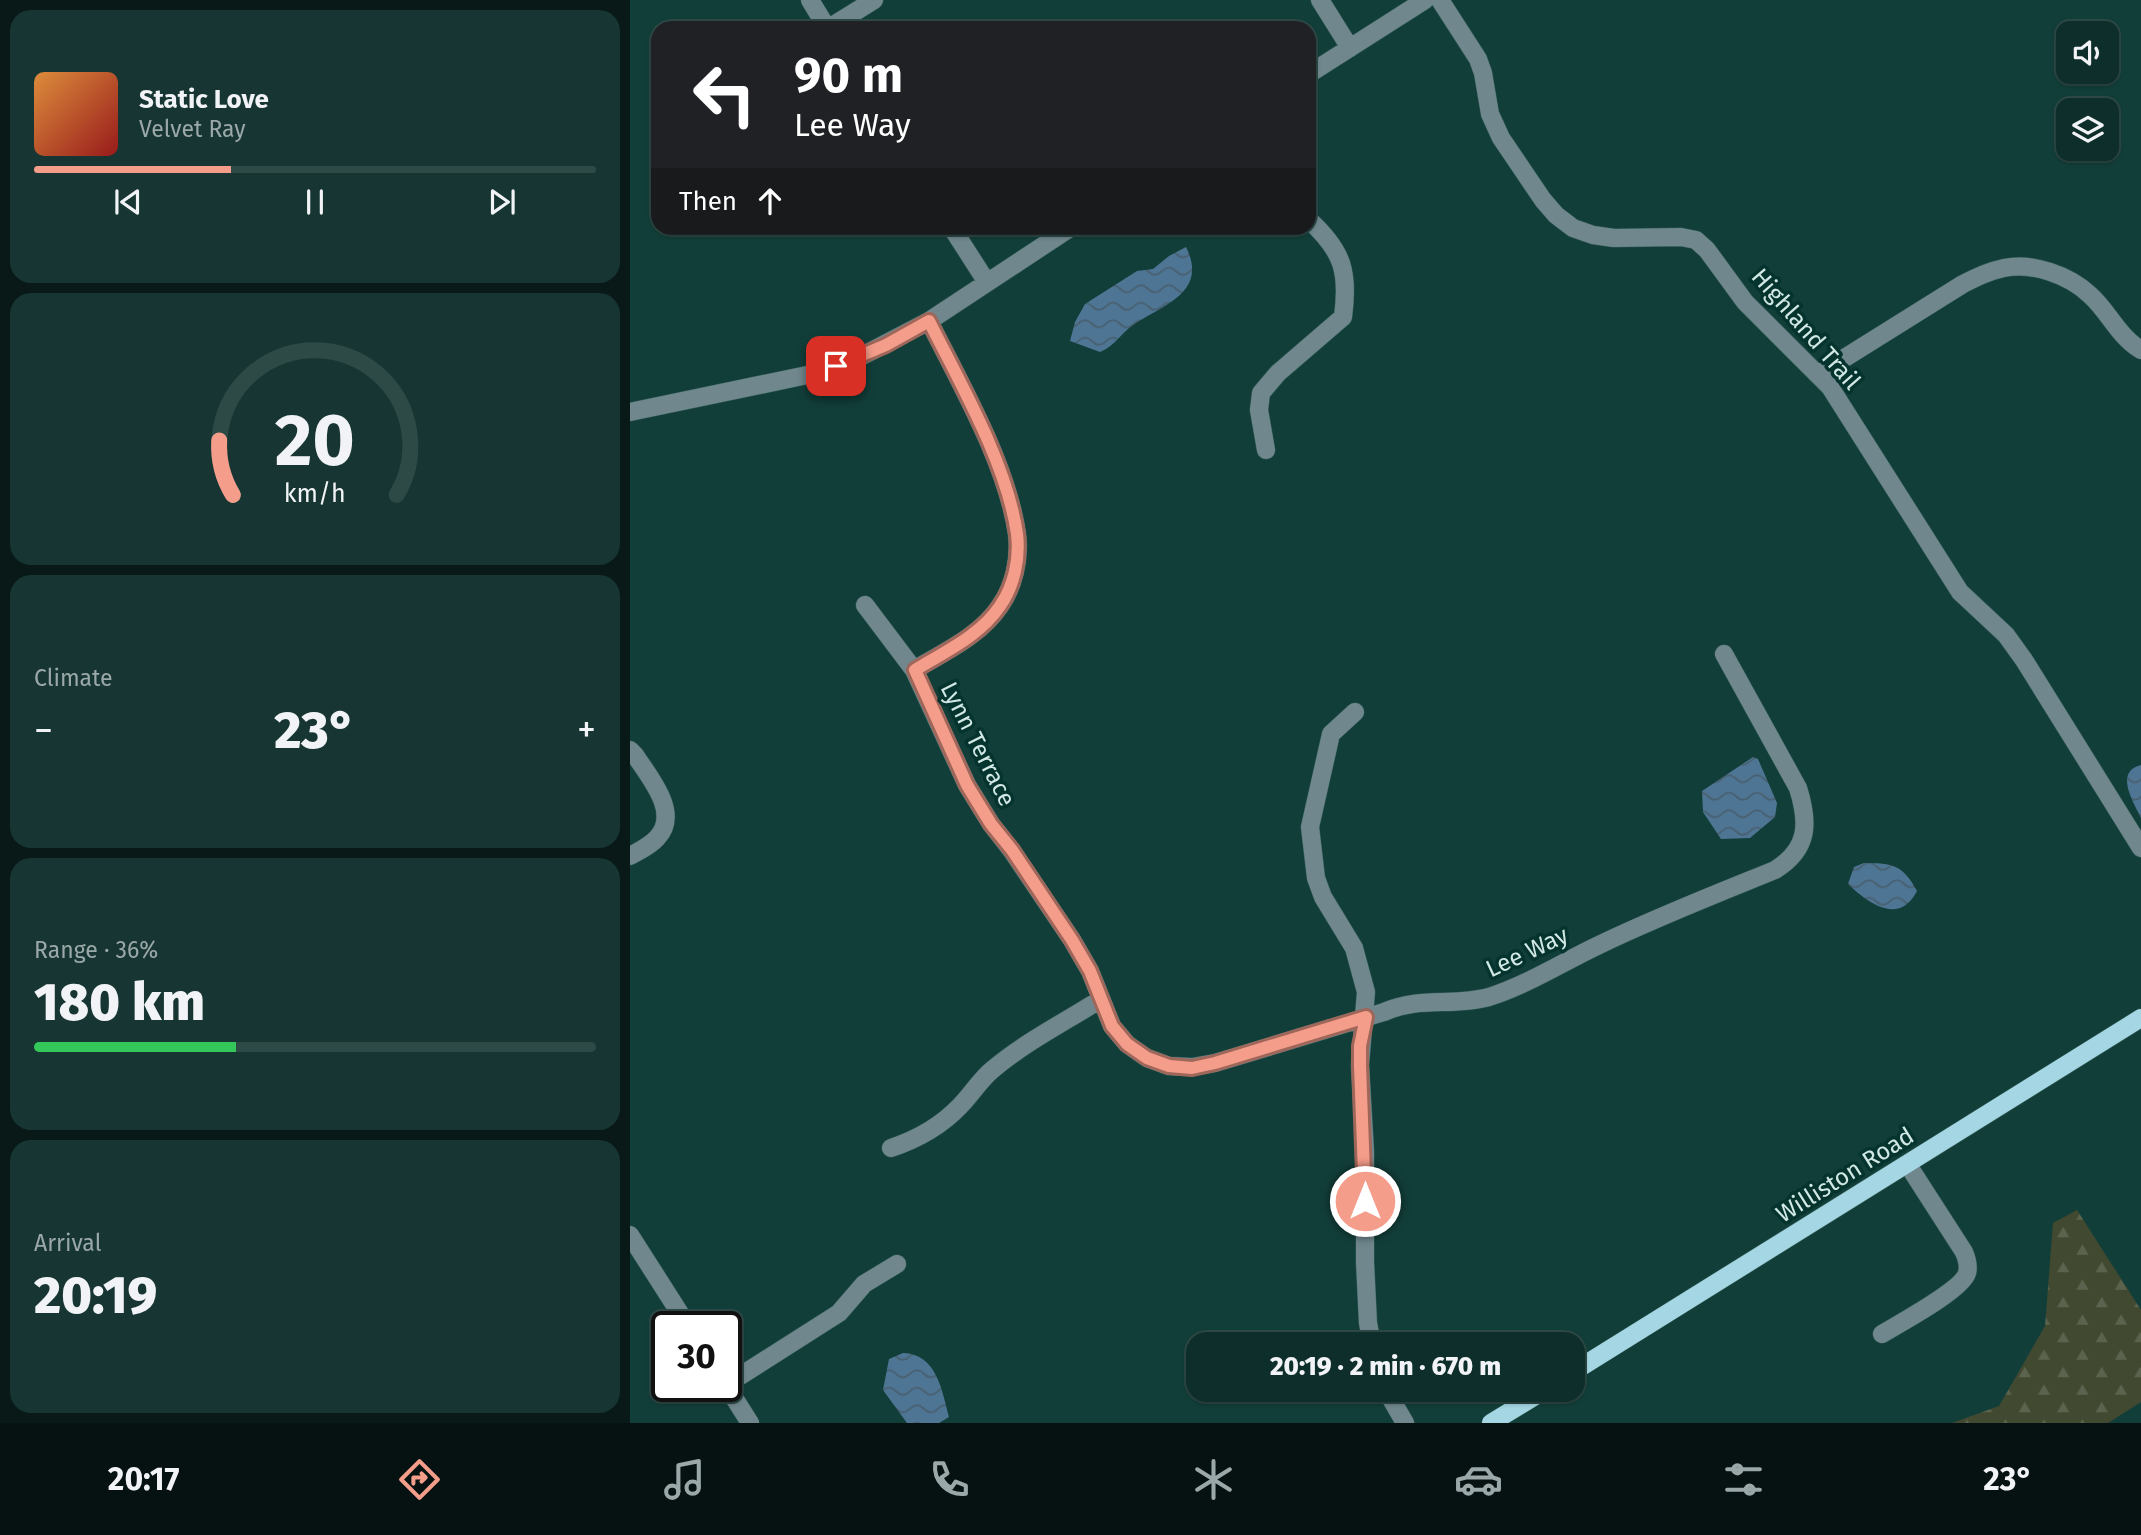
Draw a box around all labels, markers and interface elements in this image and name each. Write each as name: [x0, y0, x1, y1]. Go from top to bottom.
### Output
map controls: [2056, 21, 2119, 161]
button: sound: [2056, 21, 2119, 84]
text: 90 m: [794, 46, 903, 105]
icon: left: [679, 49, 770, 140]
text: Static Love: [139, 84, 269, 115]
button: layers: [2056, 98, 2119, 161]
text: Lee Way: [794, 106, 911, 144]
text: Velvet Ray: [139, 115, 246, 143]
icon: ahead: [751, 182, 789, 220]
icon: previous: [109, 183, 147, 221]
icon: pause: [296, 183, 334, 221]
icon: next: [483, 183, 521, 221]
text: Then: [679, 186, 737, 217]
street label: Highland Trail: [1746, 263, 1866, 395]
pin: [806, 336, 866, 396]
icon: arrive: [817, 347, 855, 385]
text: 20: [275, 397, 355, 484]
text: km/h: [284, 479, 346, 509]
text: Climate: [34, 664, 113, 692]
street label: Lynn Terrace: [935, 677, 1021, 811]
text: 23°: [274, 699, 356, 762]
text: −: [34, 707, 53, 753]
text: +: [577, 707, 596, 753]
street label: Lee Way: [1481, 921, 1573, 983]
text: Range · 36%: [34, 936, 158, 964]
text: 180 km: [34, 971, 205, 1034]
street label: Williston Road: [1771, 1122, 1919, 1228]
position arrow: [1328, 1164, 1402, 1238]
text: Arrival: [34, 1229, 101, 1257]
text: 20:19: [34, 1264, 157, 1327]
speed limit sign: 30: [651, 1311, 742, 1402]
text: 20:19 · 2 min · 670 m: [1270, 1351, 1501, 1382]
icon: directions: [395, 1455, 444, 1504]
icon: music: [660, 1455, 709, 1504]
icon: phone: [925, 1455, 974, 1504]
icon: climate: [1189, 1455, 1238, 1504]
icon: car: [1454, 1455, 1503, 1504]
icon: filters: [1719, 1455, 1768, 1504]
text: 20:17: [108, 1460, 180, 1498]
text: 23°: [1983, 1460, 2033, 1498]

